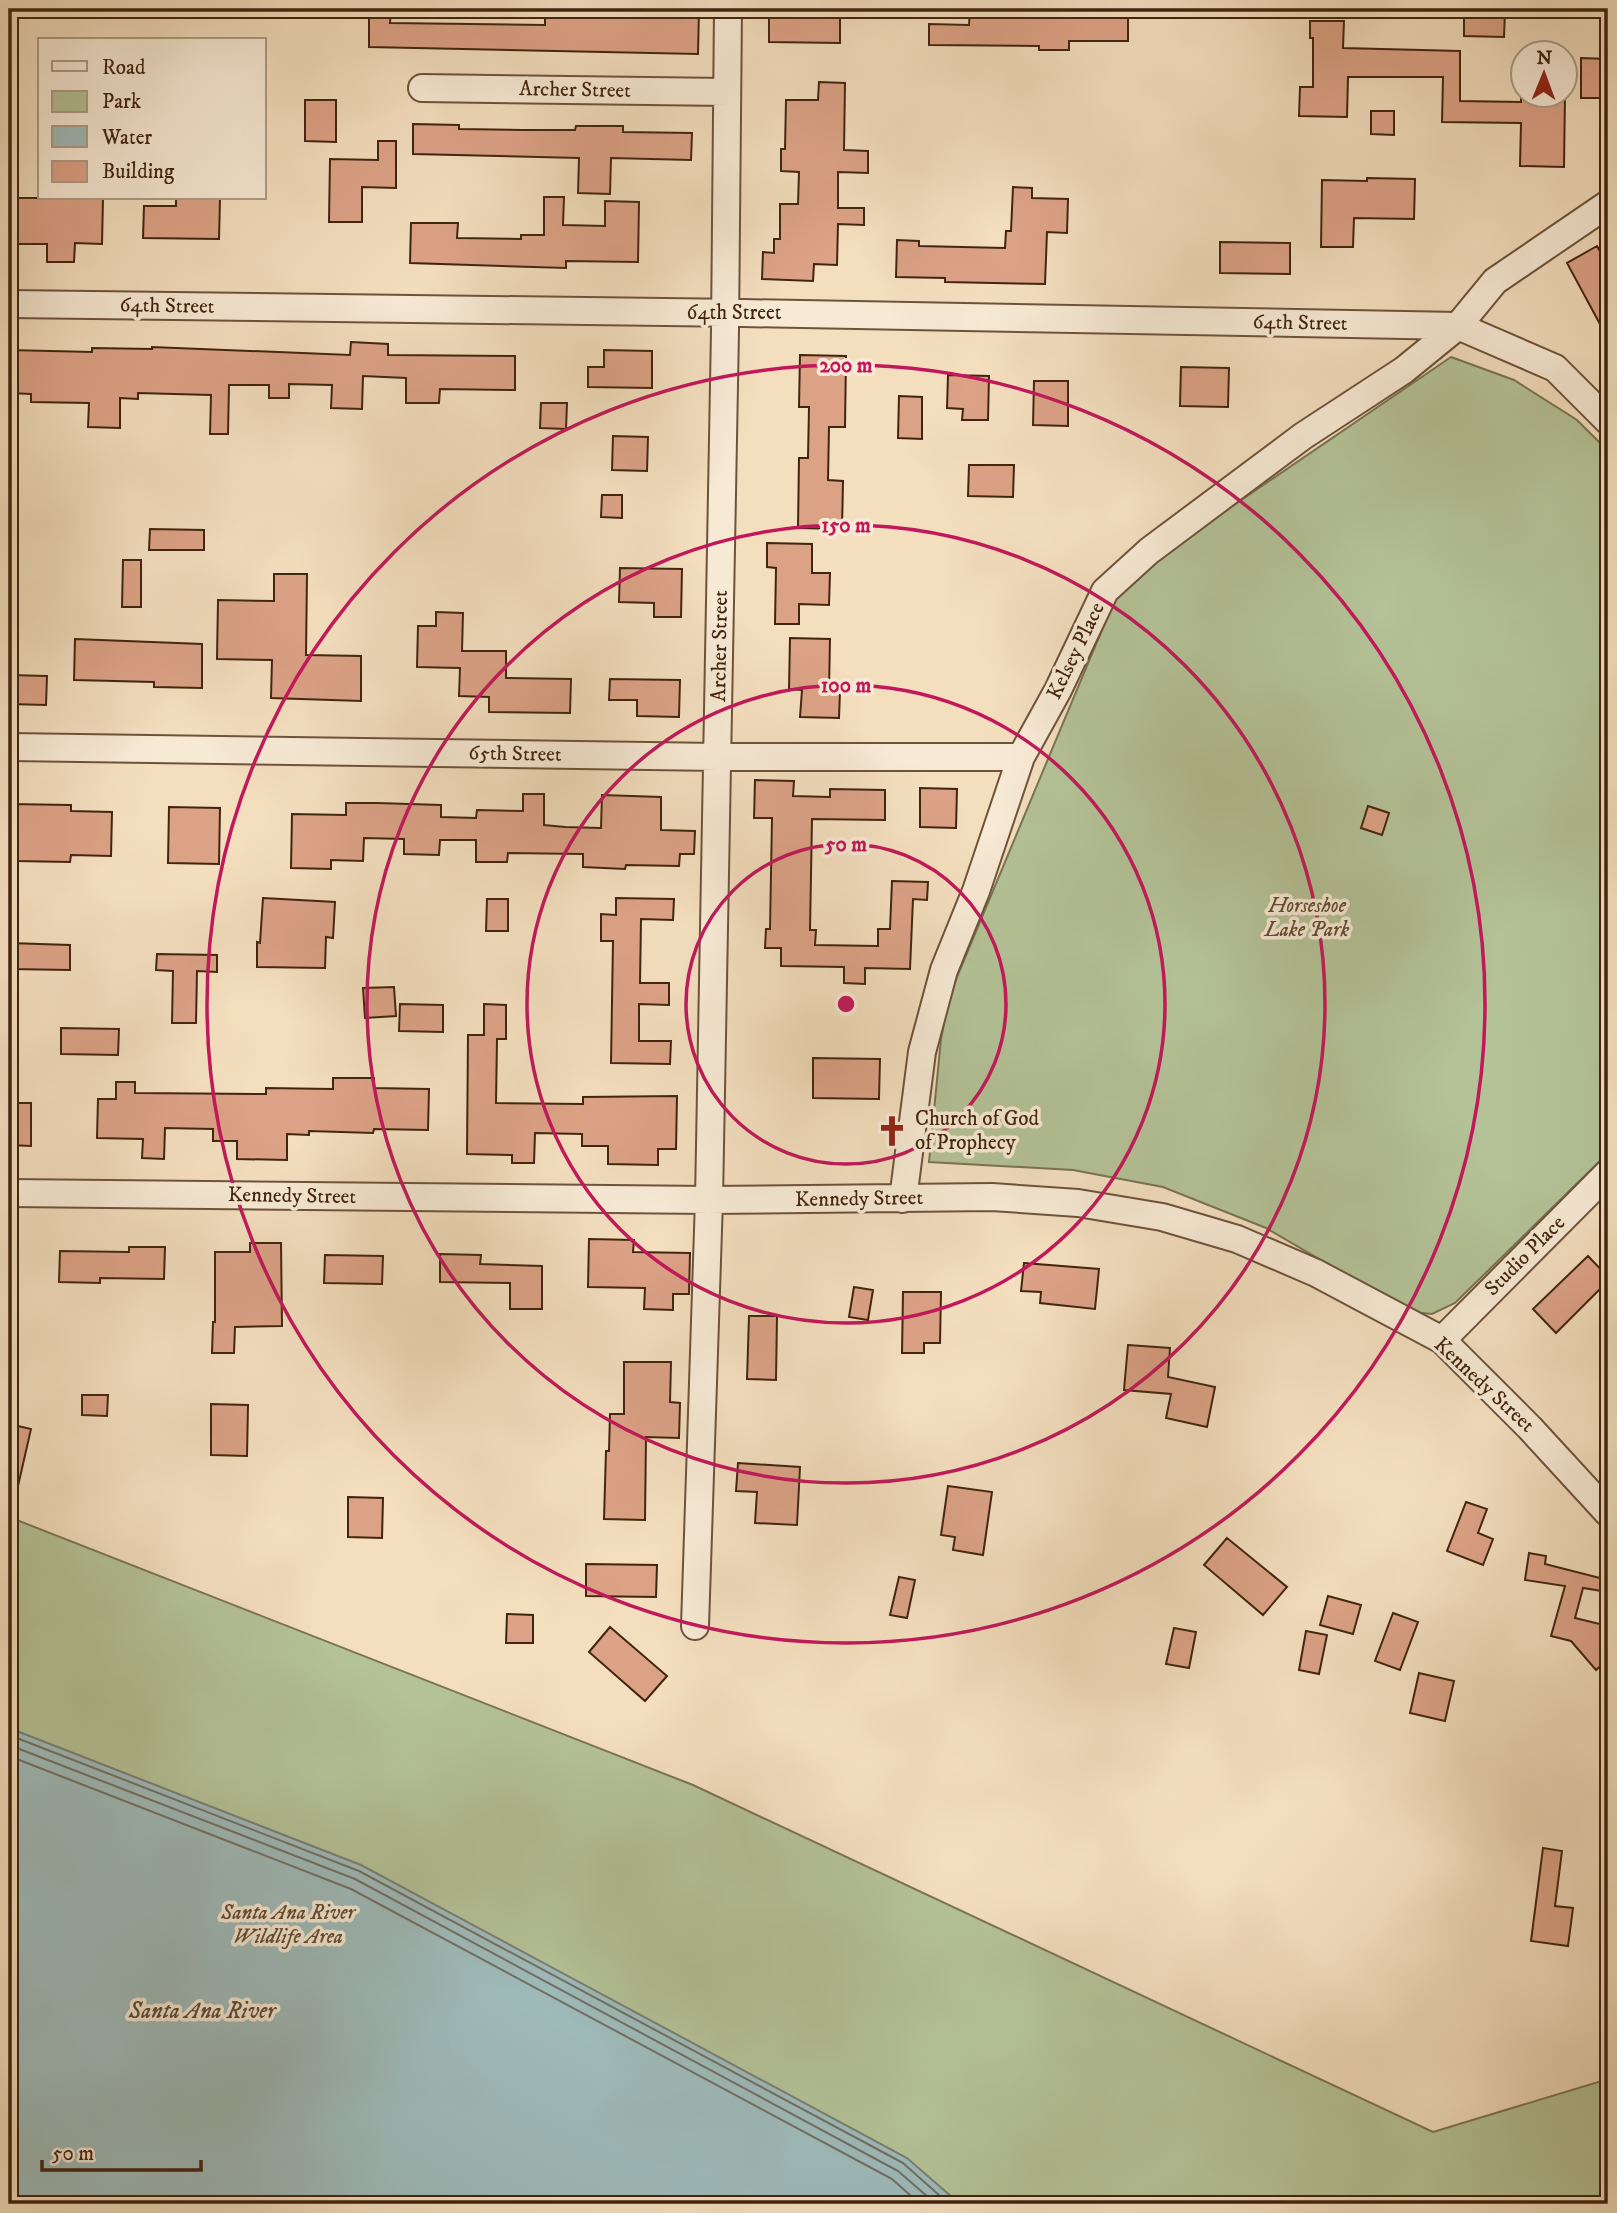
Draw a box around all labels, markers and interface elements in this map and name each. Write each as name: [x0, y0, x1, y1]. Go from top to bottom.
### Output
legend: [38, 38, 266, 200]
north arrow: [1508, 38, 1578, 108]
text: N: [1536, 47, 1553, 70]
text: Road: [102, 55, 146, 81]
street label: Archer Street: [519, 76, 631, 104]
text: Park: [102, 89, 142, 115]
text: Water: [101, 125, 152, 151]
text: Building: [102, 159, 175, 185]
street label: 64th Street: [119, 292, 215, 320]
street label: 64th Street: [687, 300, 782, 326]
street label: 64th Street: [1252, 309, 1348, 337]
text: 200 m: [819, 353, 873, 379]
text: 150 m: [821, 513, 871, 539]
street label: Archer Street: [706, 590, 734, 702]
street label: Kelsey Place: [1041, 598, 1111, 704]
text: 100 m: [821, 673, 871, 699]
street label: 65th Street: [468, 740, 562, 768]
text: 50 m: [824, 832, 867, 858]
park label: Horseshoe Lake Park: [1264, 893, 1350, 943]
centre of rings: [834, 992, 858, 1016]
place label: Church of God of Prophecy: [915, 1106, 1040, 1156]
church icon: Church of God of Prophecy: [875, 1114, 909, 1148]
street label: Kennedy Street: [228, 1182, 357, 1210]
street label: Kennedy Street: [795, 1185, 924, 1213]
street label: Studio Place: [1479, 1210, 1571, 1302]
street label: Kennedy Street: [1428, 1332, 1540, 1438]
park label: Santa Ana River Wildlife Area: [220, 1900, 356, 1950]
water label: Santa Ana River: [128, 1997, 277, 2026]
scale bar: [42, 2129, 201, 2173]
text: 50 m: [52, 2141, 94, 2167]

